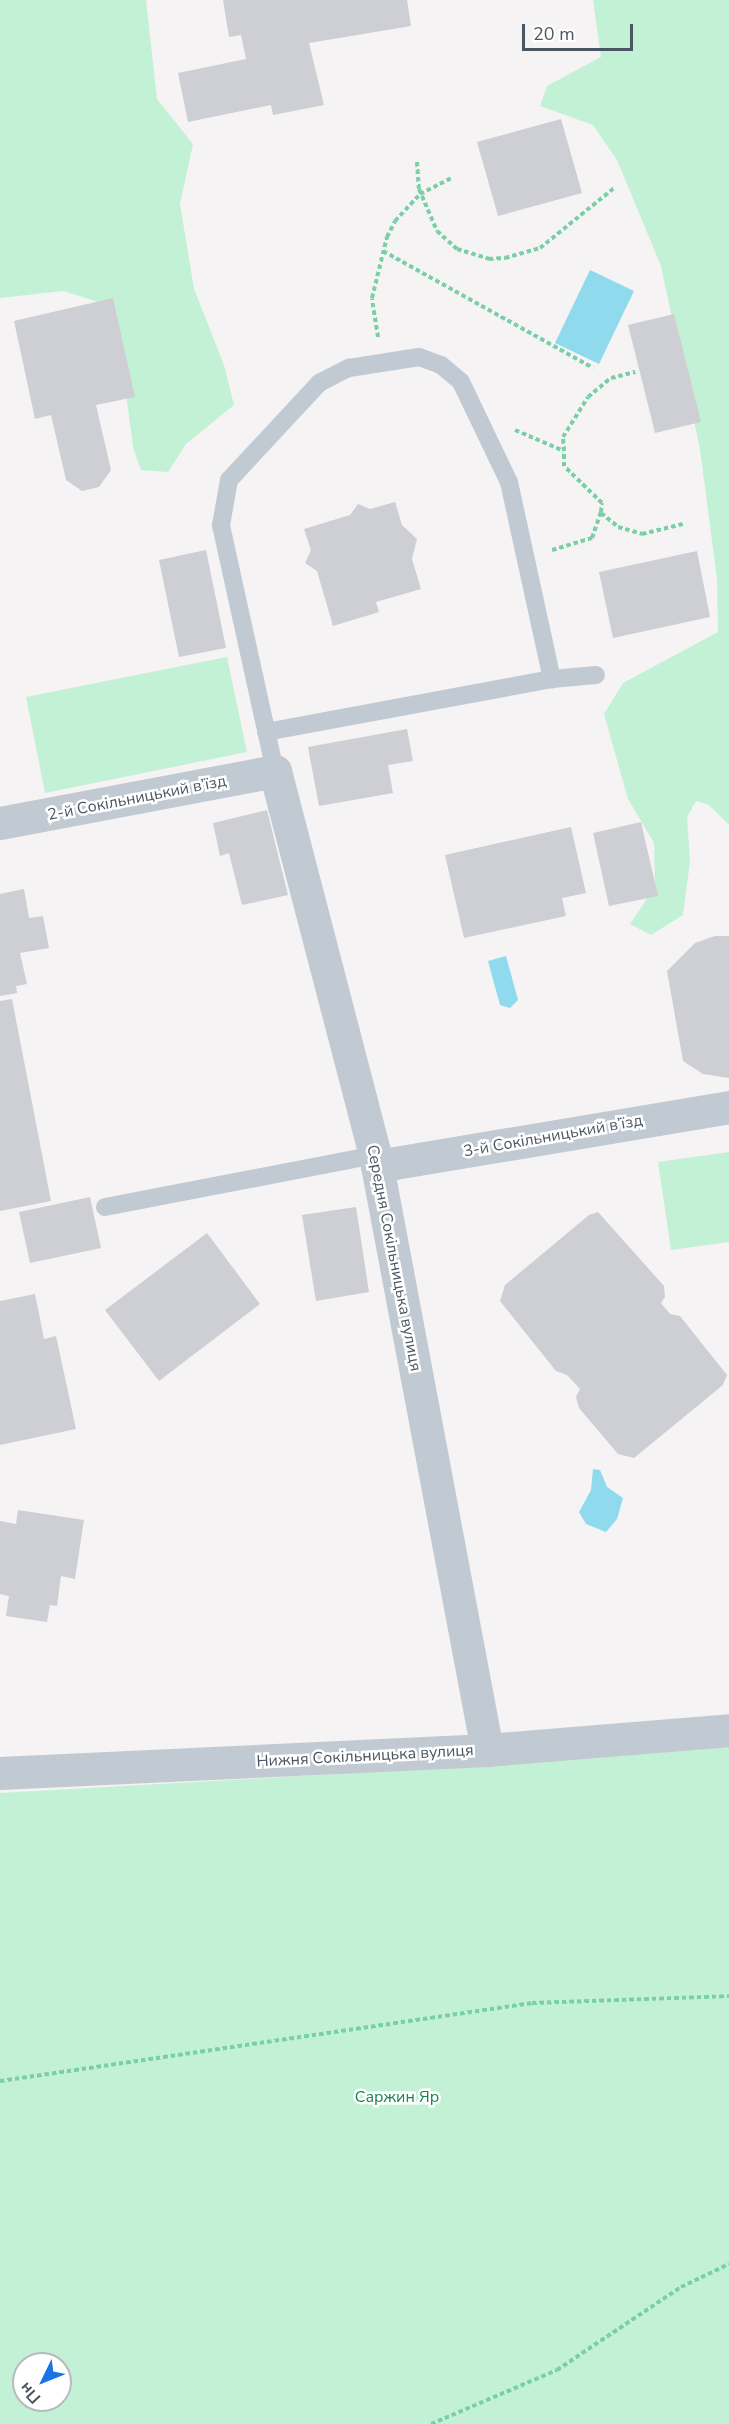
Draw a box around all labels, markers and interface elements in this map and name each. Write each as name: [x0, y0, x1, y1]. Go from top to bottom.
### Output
scale bar: [525, 12, 636, 50]
text: 20 m: [533, 22, 575, 46]
street label: 2-й Сокільницький в’їзд: [46, 771, 228, 825]
street label: 3-й Сокільницький в’їзд: [462, 1111, 644, 1161]
street label: Середня Сокільницька вулиця: [363, 1143, 425, 1373]
street label: Нижня Сокільницька вулиця: [256, 1741, 474, 1771]
park label: Саржин Яр: [355, 2087, 439, 2107]
north arrow: [12, 2352, 72, 2412]
text: Пн: [15, 2377, 46, 2408]

